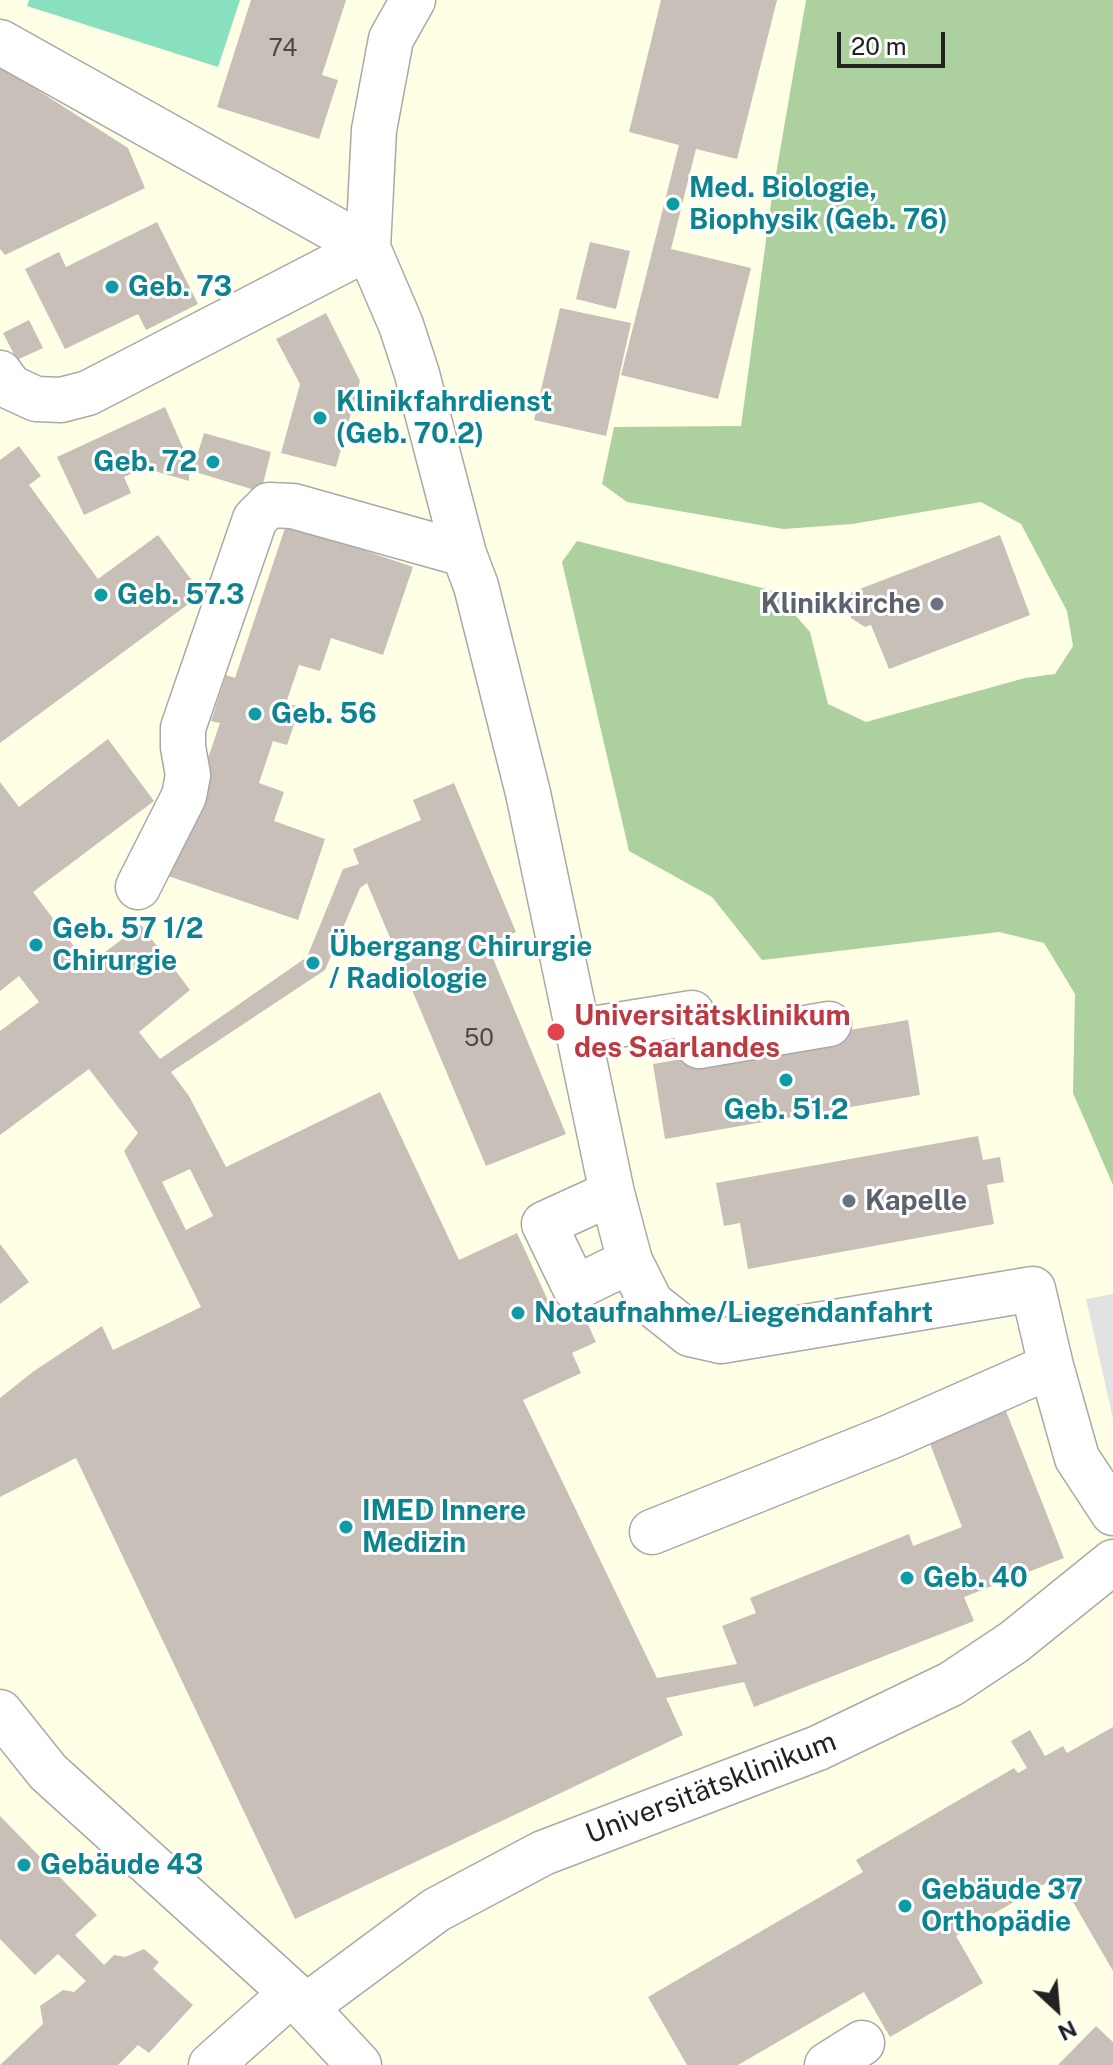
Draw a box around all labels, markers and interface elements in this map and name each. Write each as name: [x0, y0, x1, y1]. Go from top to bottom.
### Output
scale bar: [841, 16, 949, 66]
text: 20 m: [851, 32, 907, 60]
house number: 74: [269, 35, 297, 63]
place label: Med. Biologie, Biophysik (Geb. 76): [689, 171, 948, 237]
marker: Med. Biologie, Biophysik (Geb. 76): [664, 195, 682, 213]
place label: Geb. 73: [128, 270, 232, 304]
marker: Geb. 73: [103, 278, 121, 296]
place label: Klinikfahrdienst (Geb. 70.2): [336, 385, 552, 451]
marker: Klinikfahrdienst (Geb. 70.2): [311, 409, 329, 427]
place label: Geb. 72: [93, 445, 197, 479]
marker: Geb. 72: [204, 453, 222, 471]
place label: Geb. 57.3: [117, 578, 245, 612]
marker: Geb. 57.3: [92, 586, 110, 604]
place label: Klinikkirche: [761, 587, 921, 621]
marker: Klinikkirche: [928, 595, 946, 613]
place label: Geb. 56: [271, 697, 377, 731]
marker: Geb. 56: [246, 705, 264, 723]
place label: Geb. 57 1/2 Chirurgie: [52, 912, 203, 978]
place label: Übergang Chirurgie / Radiologie: [329, 930, 592, 996]
marker: Geb. 57 1/2 Chirurgie: [27, 936, 45, 954]
marker: Übergang Chirurgie / Radiologie: [304, 954, 322, 972]
place label: Universitätsklinikum des Saarlandes: [574, 999, 851, 1065]
marker: Universitätsklinikum des Saarlandes: [545, 1021, 567, 1043]
house number: 50: [464, 1025, 494, 1053]
marker: Geb. 51.2: [777, 1071, 795, 1089]
place label: Geb. 51.2: [723, 1093, 849, 1127]
place label: Kapelle: [865, 1184, 967, 1218]
marker: Kapelle: [840, 1192, 858, 1210]
place label: Notaufnahme/Liegendanfahrt: [534, 1296, 933, 1330]
marker: Notaufnahme/Liegendanfahrt: [509, 1304, 527, 1322]
place label: IMED Innere Medizin: [362, 1494, 526, 1560]
marker: IMED Innere Medizin: [337, 1518, 355, 1536]
place label: Geb. 40: [923, 1561, 1028, 1595]
marker: Geb. 40: [898, 1569, 916, 1587]
street label: Universitätsklinikum: [581, 1725, 841, 1851]
place label: Gebäude 43: [40, 1848, 203, 1882]
marker: Gebäude 43: [15, 1856, 33, 1874]
place label: Gebäude 37 Orthopädie: [921, 1873, 1083, 1939]
marker: Gebäude 37 Orthopädie: [896, 1897, 914, 1915]
north arrow: [1017, 1969, 1097, 2049]
text: N: [1054, 2015, 1081, 2046]

